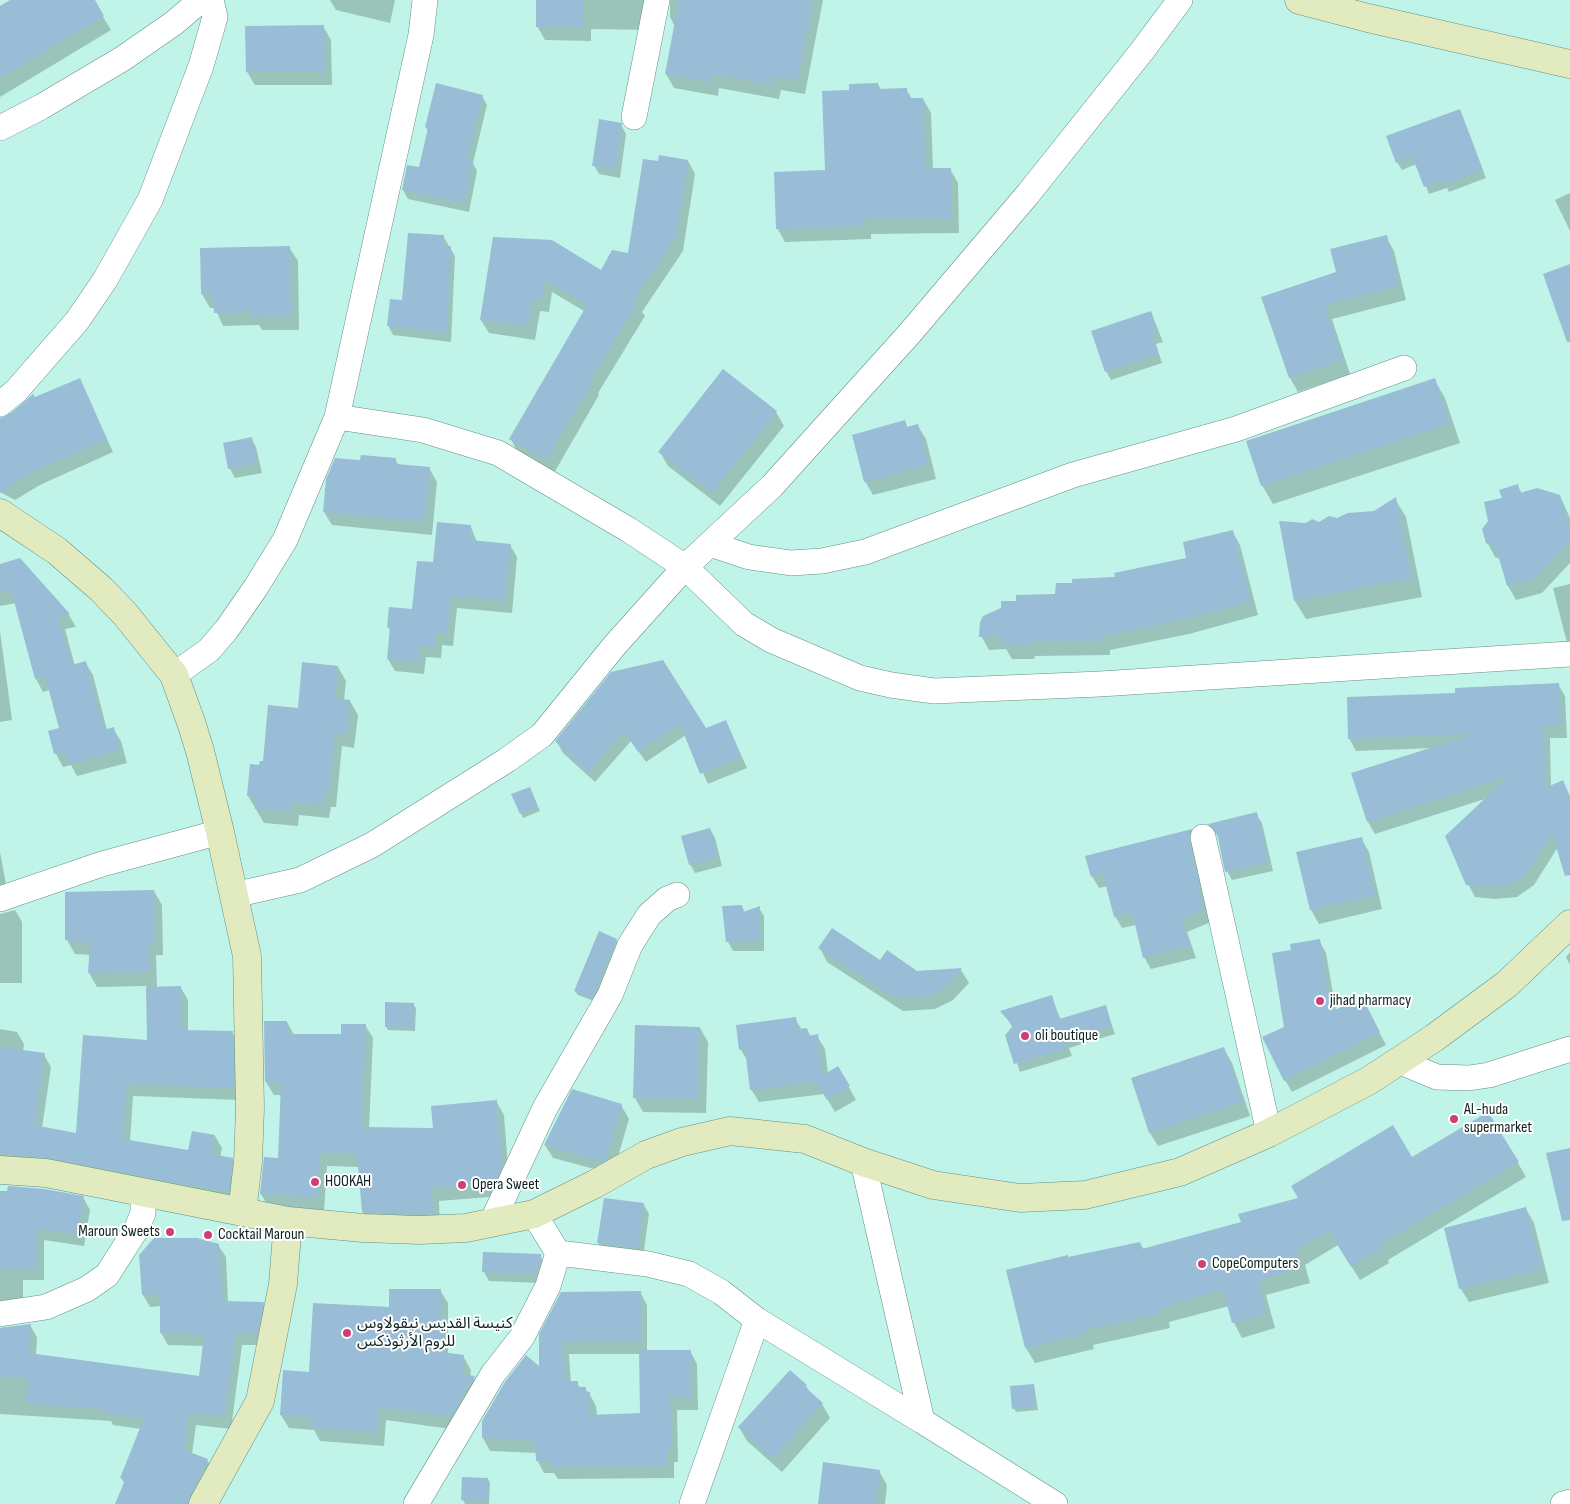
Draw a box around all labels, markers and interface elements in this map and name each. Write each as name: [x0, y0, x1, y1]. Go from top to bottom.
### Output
place label: jihad pharmacy: [1330, 991, 1411, 1011]
marker: jihad pharmacy: [1314, 995, 1326, 1007]
place label: oli boutique: [1035, 1026, 1098, 1046]
marker: oli boutique: [1019, 1030, 1031, 1042]
place label: AL-huda supermarket: [1464, 1100, 1532, 1138]
marker: AL-huda supermarket: [1448, 1113, 1460, 1125]
place label: HOOKAH: [325, 1172, 371, 1192]
place label: Opera Sweet: [472, 1175, 539, 1195]
marker: HOOKAH: [309, 1176, 321, 1188]
marker: Opera Sweet: [456, 1179, 468, 1191]
place label: Maroun Sweets: [78, 1222, 160, 1242]
place label: Cocktail Maroun: [218, 1225, 304, 1245]
marker: Maroun Sweets: [164, 1226, 176, 1238]
marker: Cocktail Maroun: [202, 1229, 214, 1241]
place label: CopeComputers: [1212, 1254, 1298, 1274]
marker: CopeComputers: [1196, 1258, 1208, 1270]
place label: كنيسة القديس نيقولاوس للروم الأرثوذكس: [357, 1314, 513, 1352]
marker: كنيسة القديس نيقولاوس للروم الأرثوذكس: [341, 1327, 353, 1339]

